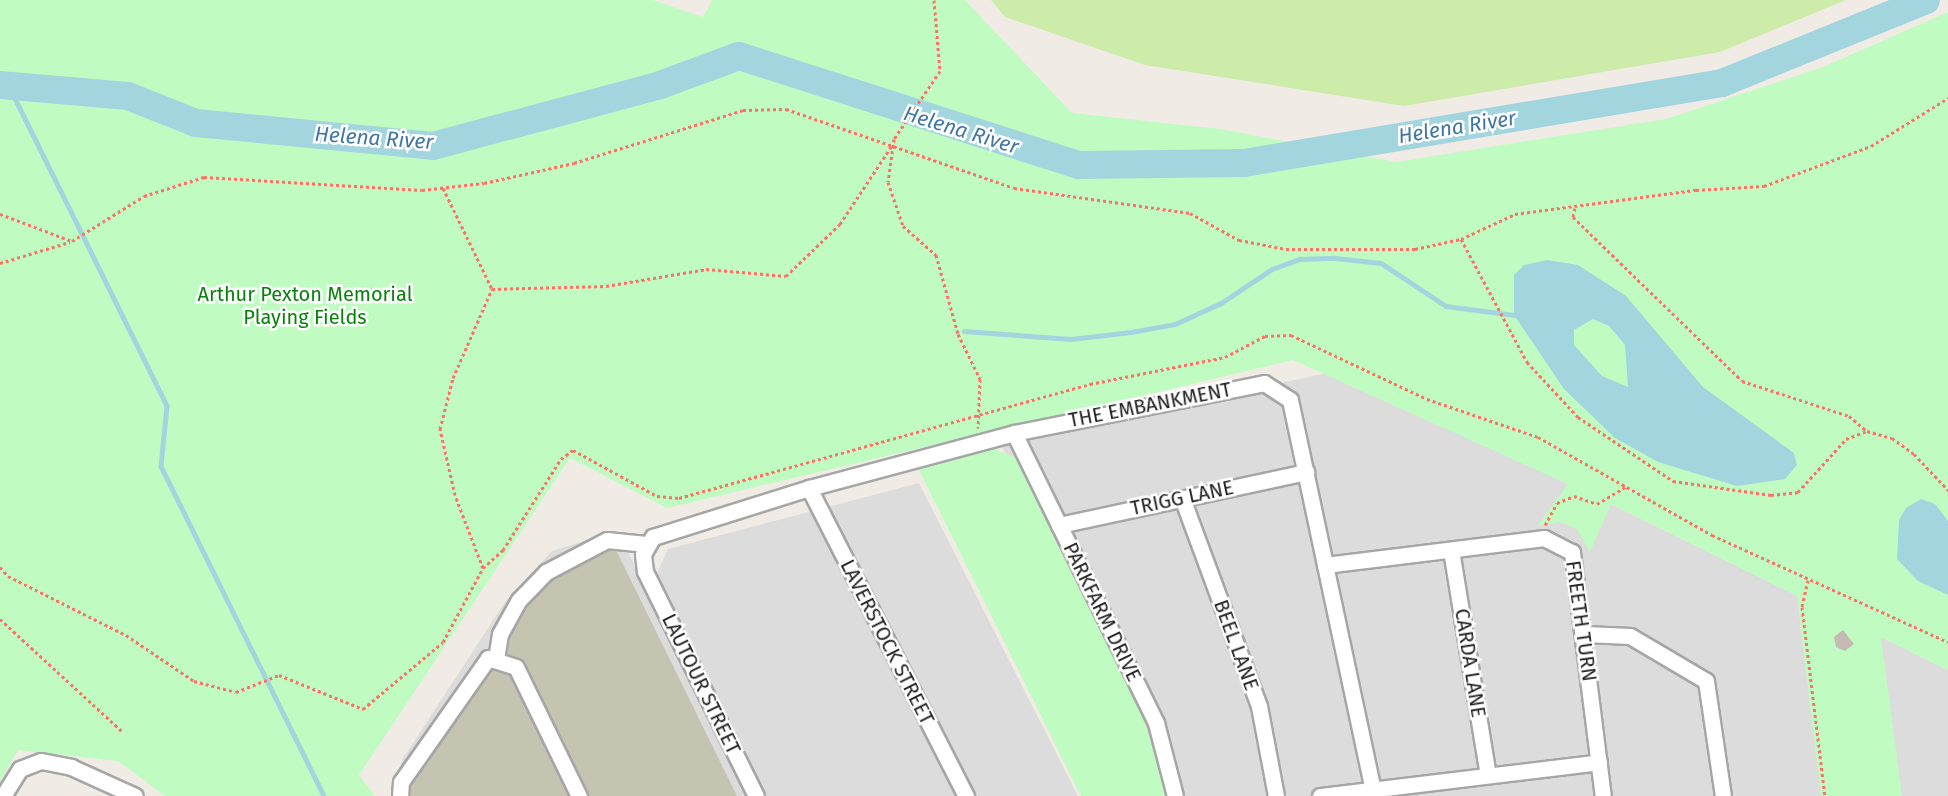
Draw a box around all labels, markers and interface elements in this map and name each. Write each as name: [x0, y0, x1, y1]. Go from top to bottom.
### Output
water label: Helena River: [901, 101, 1021, 159]
water label: Helena River: [1396, 105, 1518, 149]
water label: Helena River: [314, 121, 434, 155]
park label: Arthur Pexton Memorial Playing Fields: [197, 282, 413, 329]
street label: THE EMBANKMENT: [1067, 377, 1233, 433]
street label: TRIGG LANE: [1128, 475, 1236, 521]
street label: PARKFARM DRIVE: [1058, 539, 1146, 685]
street label: LAVERSTOCK STREET: [835, 556, 939, 728]
street label: FREETH TURN: [1561, 559, 1601, 683]
street label: BEEL LANE: [1209, 596, 1263, 694]
street label: CARDA LANE: [1450, 607, 1490, 719]
street label: LAUTOUR STREET: [657, 610, 745, 758]

